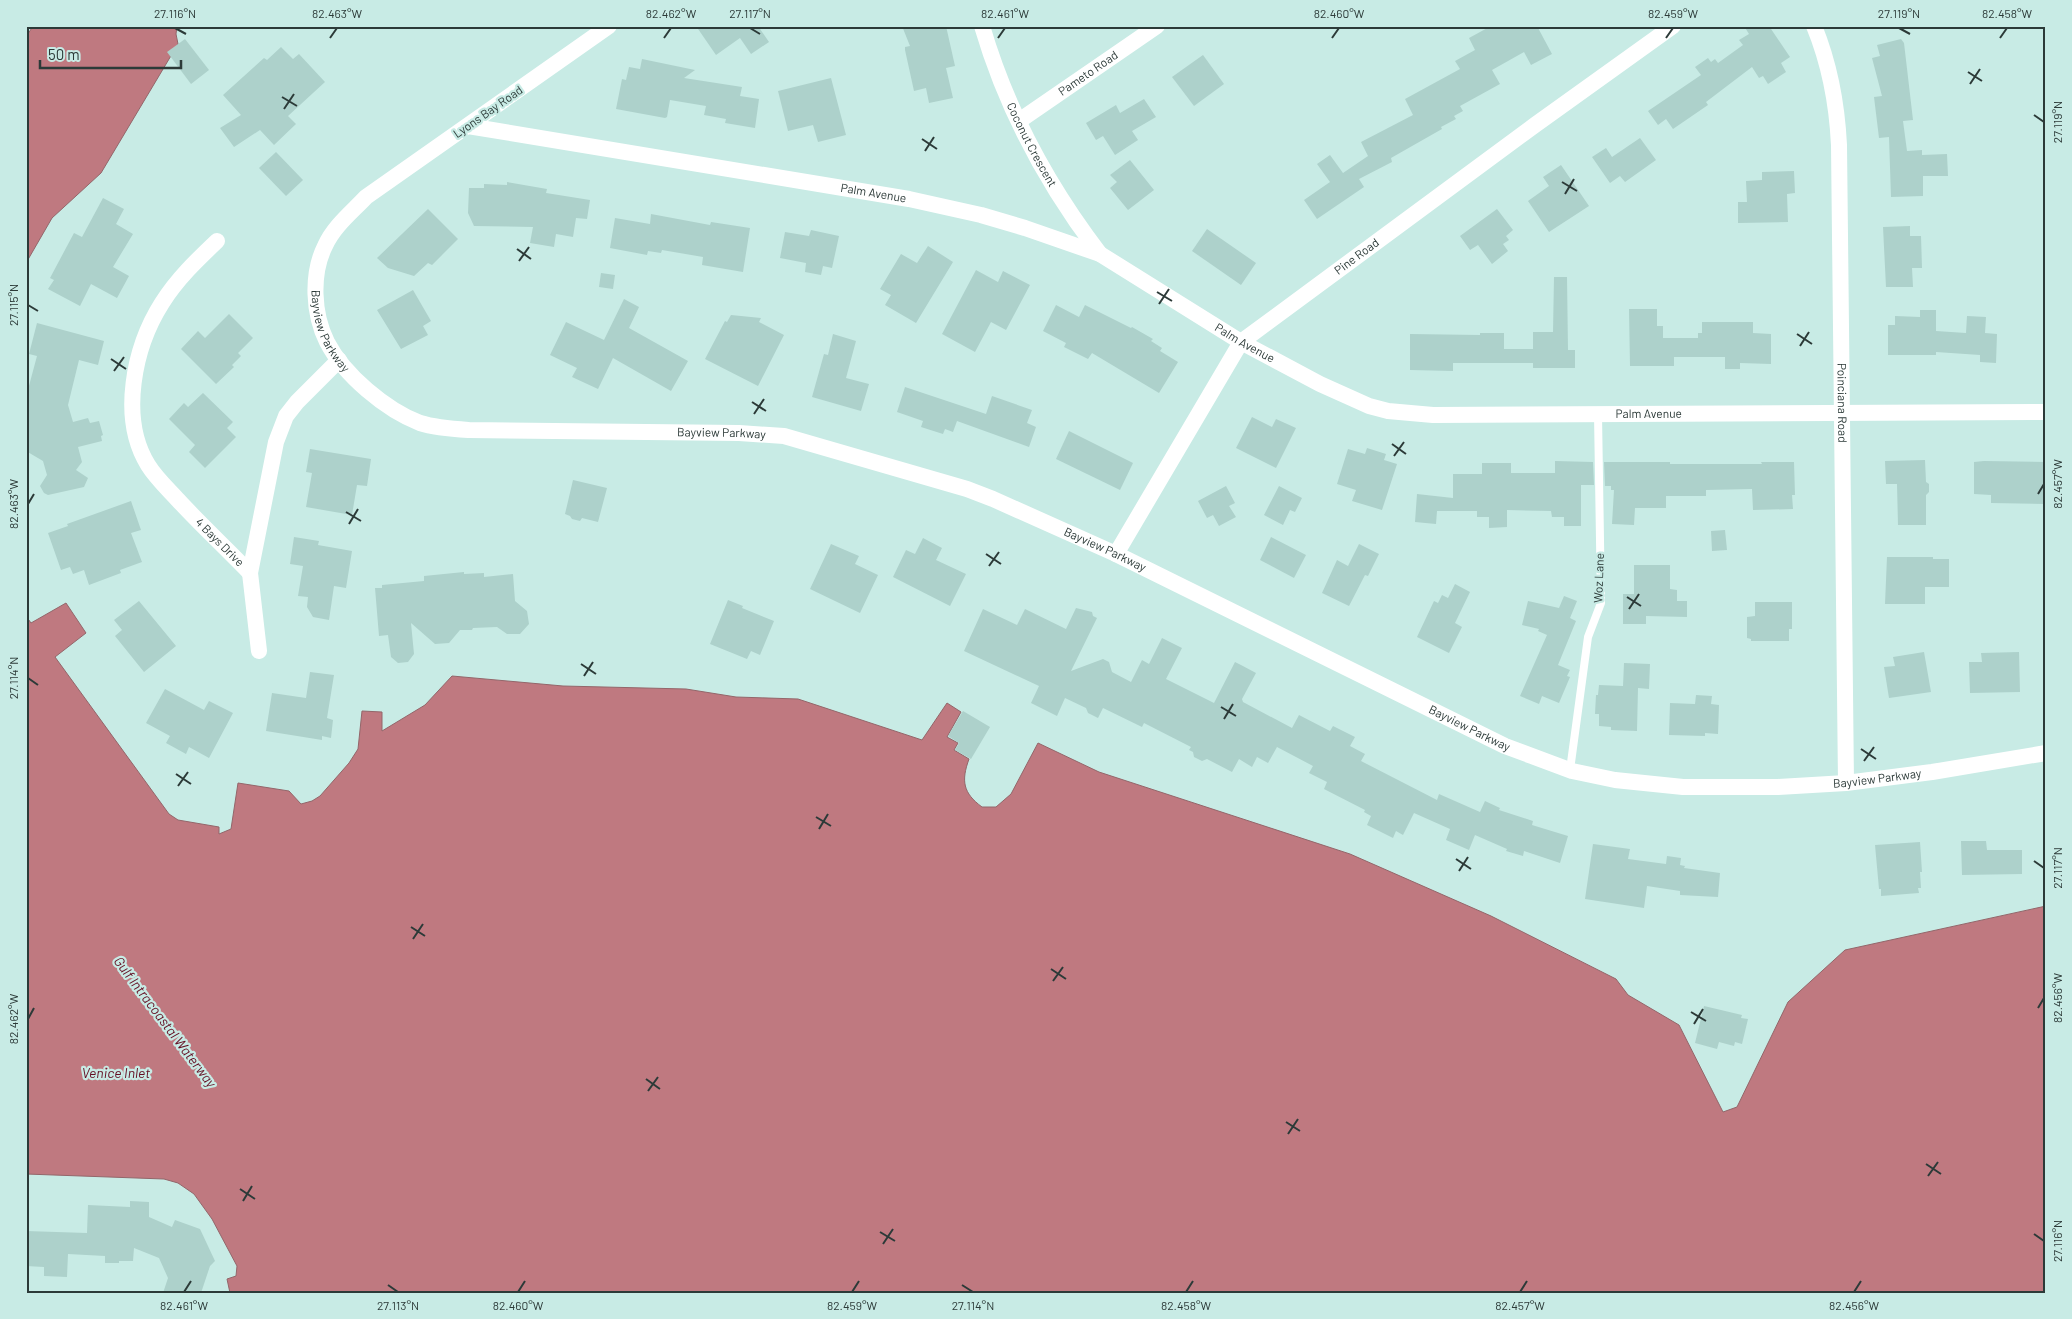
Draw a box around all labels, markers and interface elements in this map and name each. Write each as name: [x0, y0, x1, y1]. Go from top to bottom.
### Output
text: 27.116°N: [154, 6, 196, 20]
text: 82.463°W: [312, 6, 363, 20]
text: 82.462°W: [646, 6, 697, 20]
text: 27.117°N: [729, 6, 771, 20]
text: 82.461°W: [981, 6, 1029, 20]
text: 82.460°W: [1314, 6, 1365, 20]
text: 82.459°W: [1648, 6, 1699, 20]
text: 27.119°N: [1878, 6, 1920, 20]
text: 82.458°W: [1982, 6, 2033, 20]
scale bar: [40, 38, 181, 70]
text: 50 m: [48, 45, 80, 63]
street label: Pameto Road: [1055, 47, 1120, 98]
street label: Lyons Bay Road: [450, 82, 525, 140]
street label: Coconut Crescent: [1005, 100, 1060, 189]
text: 27.119°N: [2050, 101, 2064, 143]
street label: Palm Avenue: [840, 180, 908, 204]
street label: Pine Road: [1331, 235, 1381, 277]
text: 27.115°N: [6, 284, 20, 326]
street label: Bayview Parkway: [309, 290, 353, 375]
street label: Palm Avenue: [1213, 320, 1277, 365]
street label: Poinciana Road: [1835, 363, 1850, 443]
street label: Palm Avenue: [1615, 406, 1682, 420]
street label: Bayview Parkway: [677, 424, 767, 441]
text: 82.457°W: [2050, 459, 2064, 509]
text: 82.463°W: [6, 478, 20, 529]
street label: 4 Bays Drive: [193, 515, 247, 569]
street label: Bayview Parkway: [1062, 524, 1149, 574]
street label: Woz Lane: [1590, 553, 1606, 603]
text: 27.114°N: [6, 657, 20, 699]
street label: Bayview Parkway: [1427, 702, 1513, 753]
street label: Bayview Parkway: [1833, 765, 1923, 790]
text: 27.117°N: [2050, 847, 2064, 889]
water label: Gulf Intracoastal Waterway: [110, 953, 221, 1091]
text: 82.456°W: [2050, 972, 2064, 1023]
text: 82.462°W: [6, 993, 20, 1044]
water label: Venice Inlet: [82, 1064, 150, 1081]
text: 27.116°N: [2050, 1220, 2064, 1262]
text: 82.461°W: [160, 1298, 208, 1312]
text: 27.113°N: [377, 1298, 419, 1312]
text: 82.460°W: [493, 1298, 544, 1312]
text: 82.459°W: [827, 1298, 878, 1312]
text: 27.114°N: [952, 1298, 994, 1312]
text: 82.458°W: [1161, 1298, 1212, 1312]
text: 82.457°W: [1495, 1298, 1545, 1312]
text: 82.456°W: [1829, 1298, 1880, 1312]

